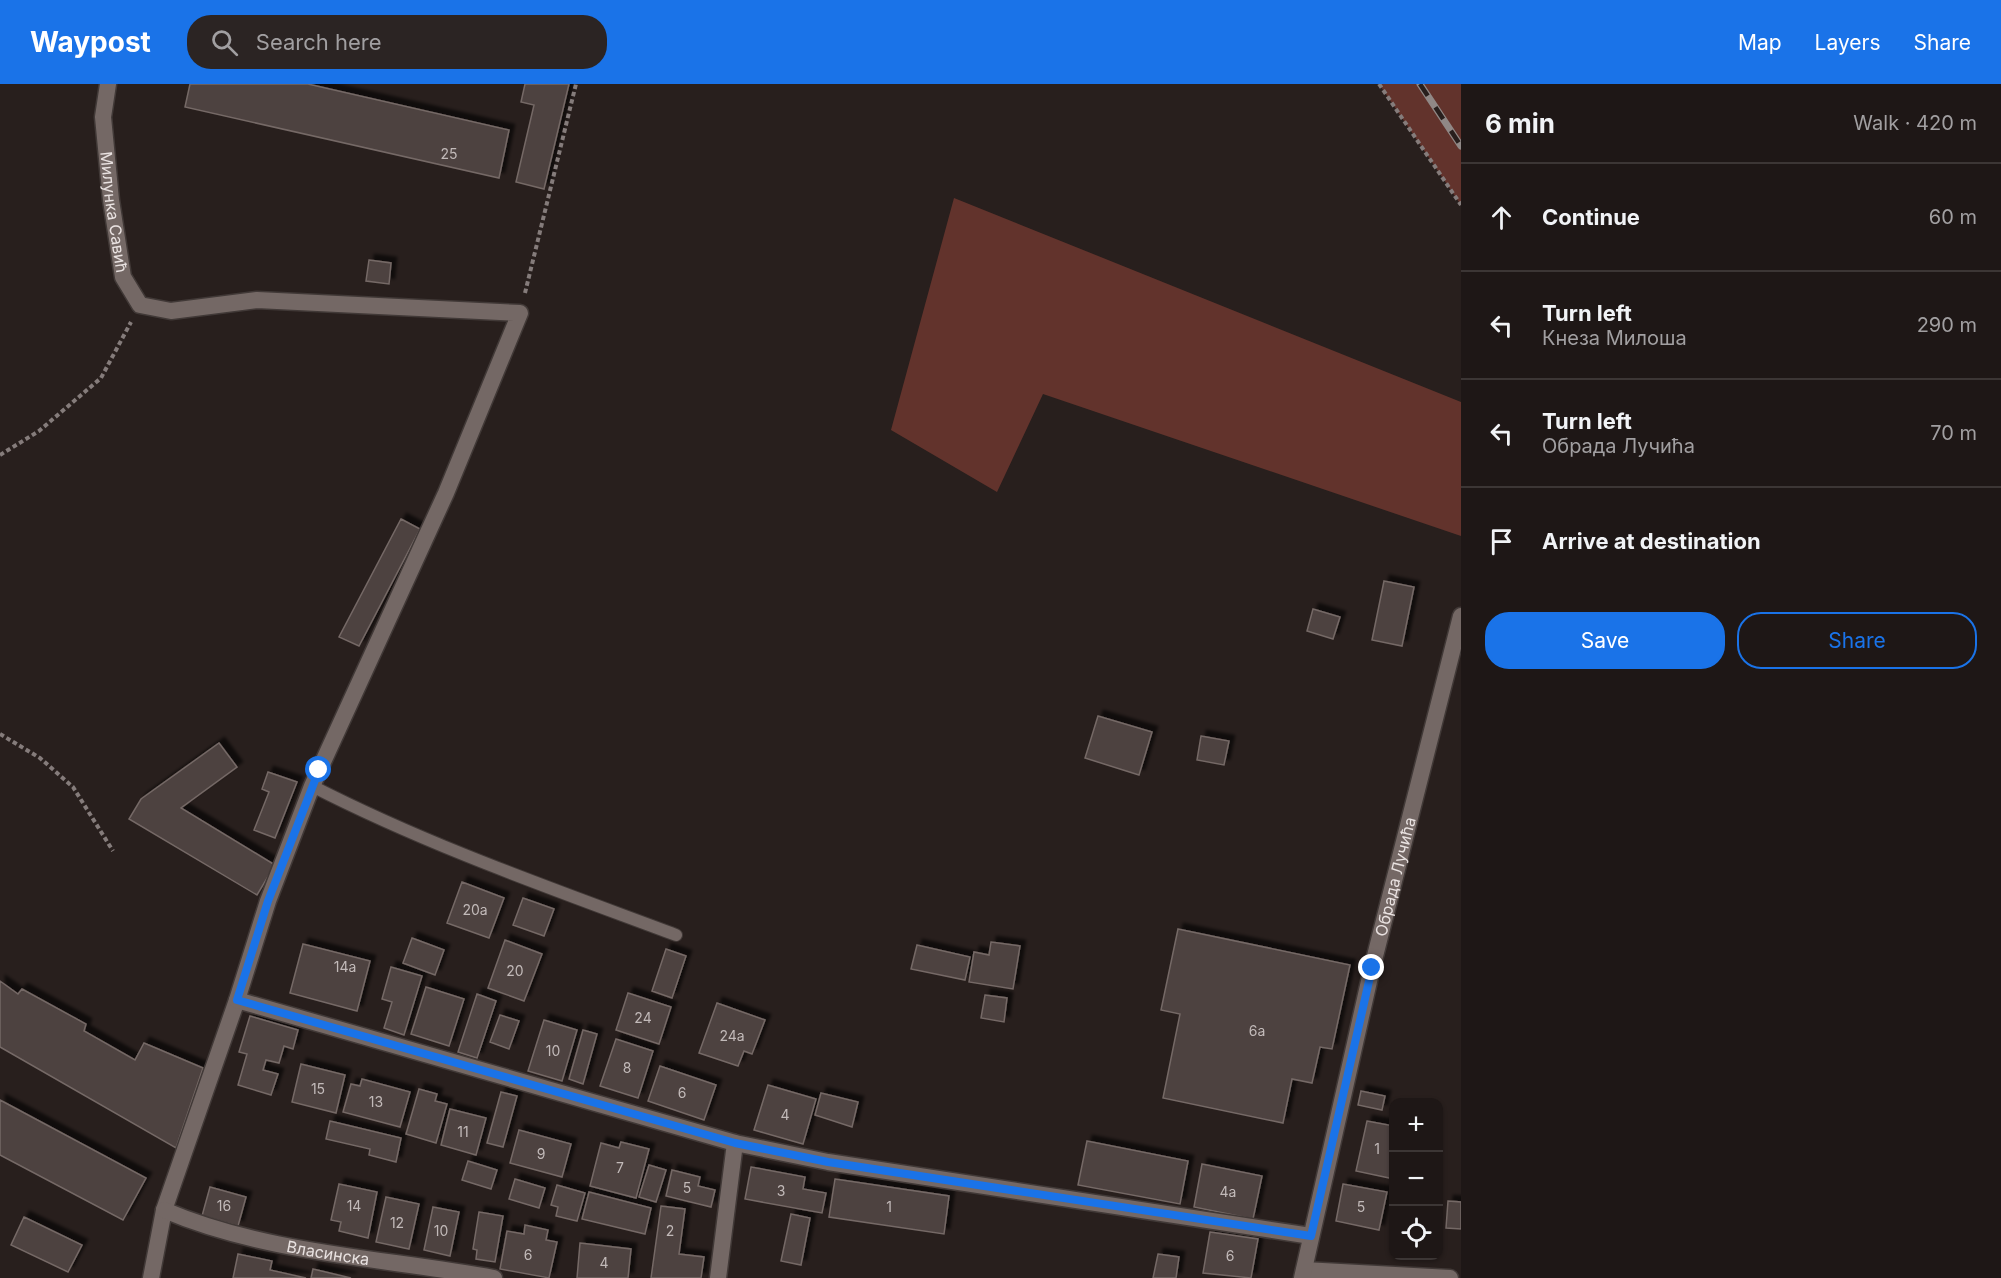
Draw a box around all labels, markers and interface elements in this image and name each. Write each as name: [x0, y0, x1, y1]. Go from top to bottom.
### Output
search box: [187, 15, 607, 69]
text: Waypost: [30, 25, 151, 59]
icon: search: [208, 26, 241, 59]
text: Search here: [256, 29, 382, 55]
text: Map: [1738, 30, 1782, 55]
text: Layers: [1815, 30, 1881, 55]
text: Share: [1914, 30, 1971, 55]
text: 6 min: [1485, 108, 1555, 139]
text: Walk · 420 m: [1853, 111, 1977, 135]
house number: 25: [440, 145, 458, 162]
street label: Милунка Савић: [96, 150, 132, 274]
icon: ahead: [1485, 201, 1518, 234]
text: Continue: [1542, 204, 1640, 230]
text: 60 m: [1929, 205, 1977, 229]
text: Turn left: [1542, 300, 1632, 326]
icon: left: [1485, 309, 1518, 342]
text: 290 m: [1917, 313, 1977, 337]
text: Кнеза Милоша: [1542, 326, 1687, 350]
text: Turn left: [1542, 408, 1632, 434]
icon: left: [1485, 417, 1518, 450]
text: 70 m: [1930, 421, 1977, 445]
text: Обрада Лучића: [1542, 434, 1695, 458]
icon: arrive: [1485, 525, 1518, 558]
text: Arrive at destination: [1542, 528, 1761, 554]
button: Save: [1485, 612, 1725, 669]
button: Share: [1737, 612, 1977, 669]
route start: [305, 756, 331, 782]
street label: Обрада Лучића: [1370, 815, 1420, 938]
house number: 20a: [462, 901, 488, 918]
route end: [1358, 954, 1384, 980]
house number: 14a: [334, 958, 356, 975]
house number: 20: [506, 962, 524, 979]
house number: 24: [634, 1009, 652, 1026]
house number: 6a: [1249, 1022, 1265, 1039]
house number: 24a: [719, 1027, 745, 1044]
house number: 10: [546, 1042, 560, 1059]
house number: 8: [623, 1059, 631, 1076]
house number: 15: [311, 1080, 325, 1097]
house number: 6: [678, 1084, 686, 1101]
house number: 13: [369, 1093, 383, 1110]
map controls: [1389, 1098, 1443, 1260]
button: +: [1389, 1098, 1443, 1152]
house number: 4: [780, 1106, 790, 1123]
house number: 11: [457, 1123, 469, 1140]
house number: 1: [1374, 1140, 1380, 1157]
house number: 9: [537, 1145, 545, 1162]
button: −: [1389, 1152, 1443, 1206]
house number: 7: [616, 1159, 624, 1176]
house number: 5: [683, 1179, 691, 1196]
house number: 3: [777, 1182, 785, 1199]
house number: 4a: [1220, 1183, 1236, 1200]
house number: 16: [217, 1197, 231, 1214]
house number: 14: [347, 1197, 361, 1214]
house number: 1: [886, 1198, 892, 1215]
house number: 5: [1357, 1198, 1365, 1215]
button: locate: [1389, 1206, 1443, 1260]
house number: 12: [390, 1214, 404, 1231]
house number: 10: [434, 1222, 448, 1239]
house number: 2: [666, 1222, 674, 1239]
street label: Власинска: [285, 1236, 371, 1269]
house number: 6: [524, 1246, 532, 1263]
house number: 6: [1226, 1247, 1234, 1264]
house number: 4: [599, 1254, 609, 1271]

